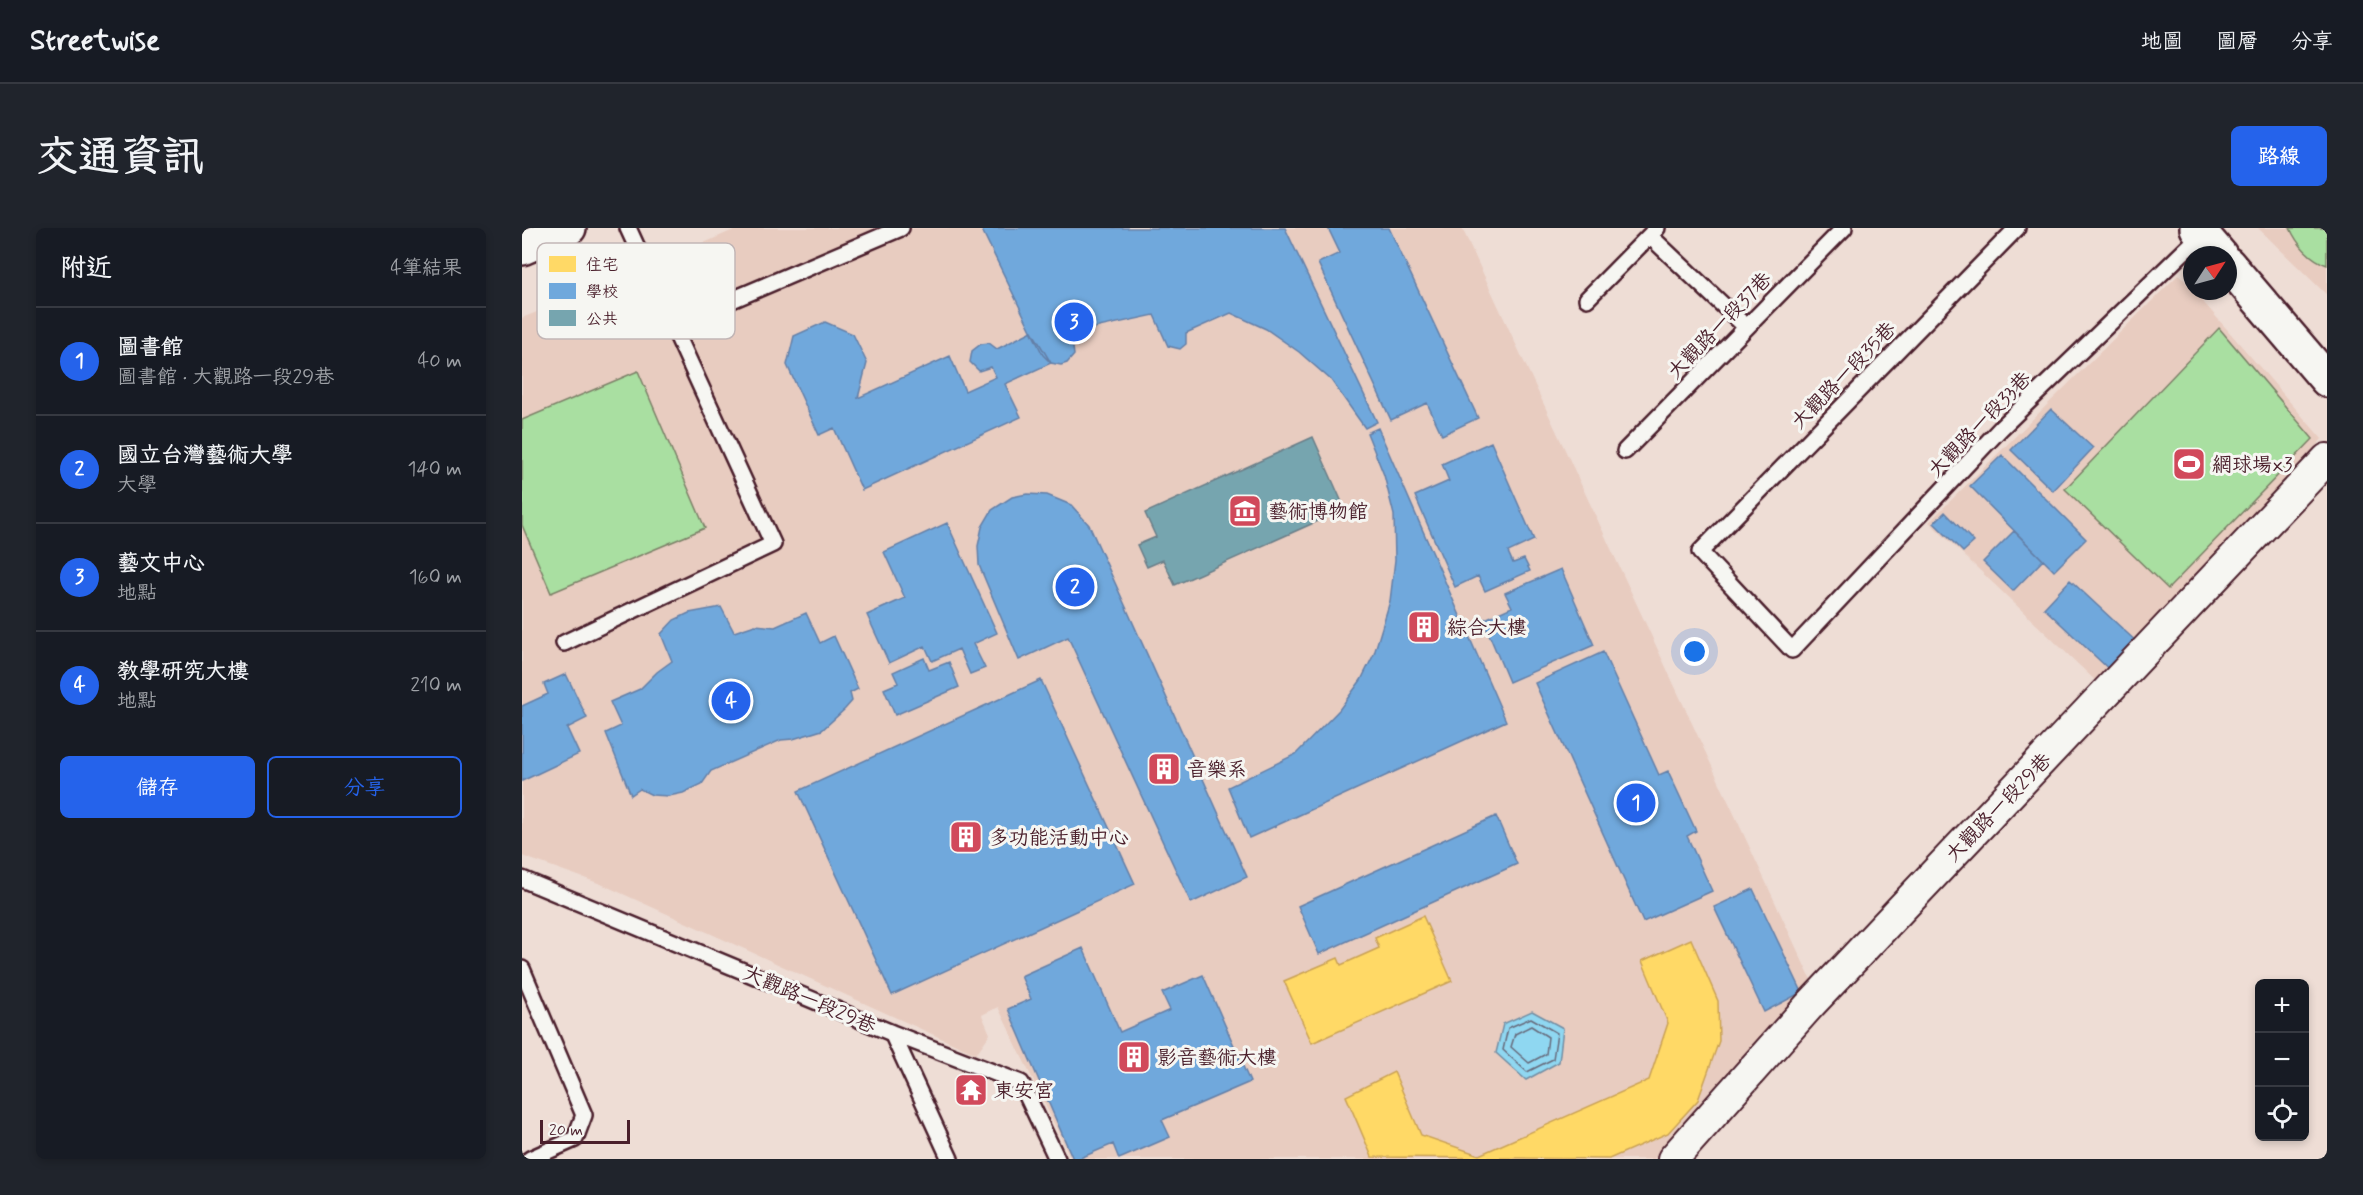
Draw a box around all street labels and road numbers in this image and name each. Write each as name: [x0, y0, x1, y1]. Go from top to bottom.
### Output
street label: 大觀路一段37巷: [1662, 266, 1779, 385]
street label: 大觀路一段35巷: [1786, 316, 1903, 436]
street label: 大觀路一段33巷: [1923, 365, 2038, 484]
street label: 大觀路一段29巷: [1940, 747, 2059, 868]
street label: 大觀路一段29巷: [739, 960, 881, 1041]

